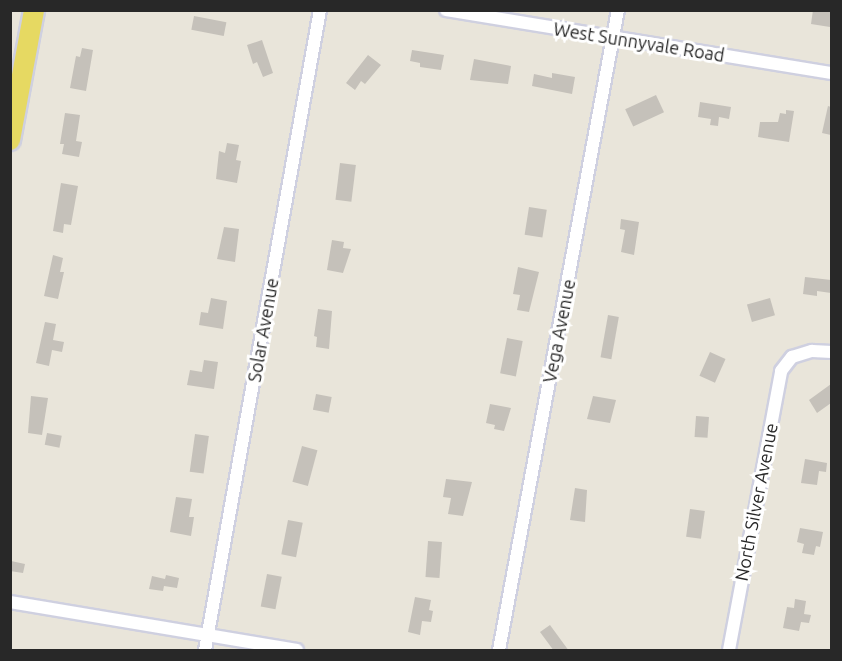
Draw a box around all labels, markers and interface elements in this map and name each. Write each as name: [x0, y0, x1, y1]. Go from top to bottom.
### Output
street label: West Sunnyvale Road: [552, 18, 726, 66]
street label: Solar Avenue: [243, 276, 283, 384]
street label: Vega Avenue: [538, 277, 580, 385]
street label: North Silver Avenue: [730, 421, 782, 583]

